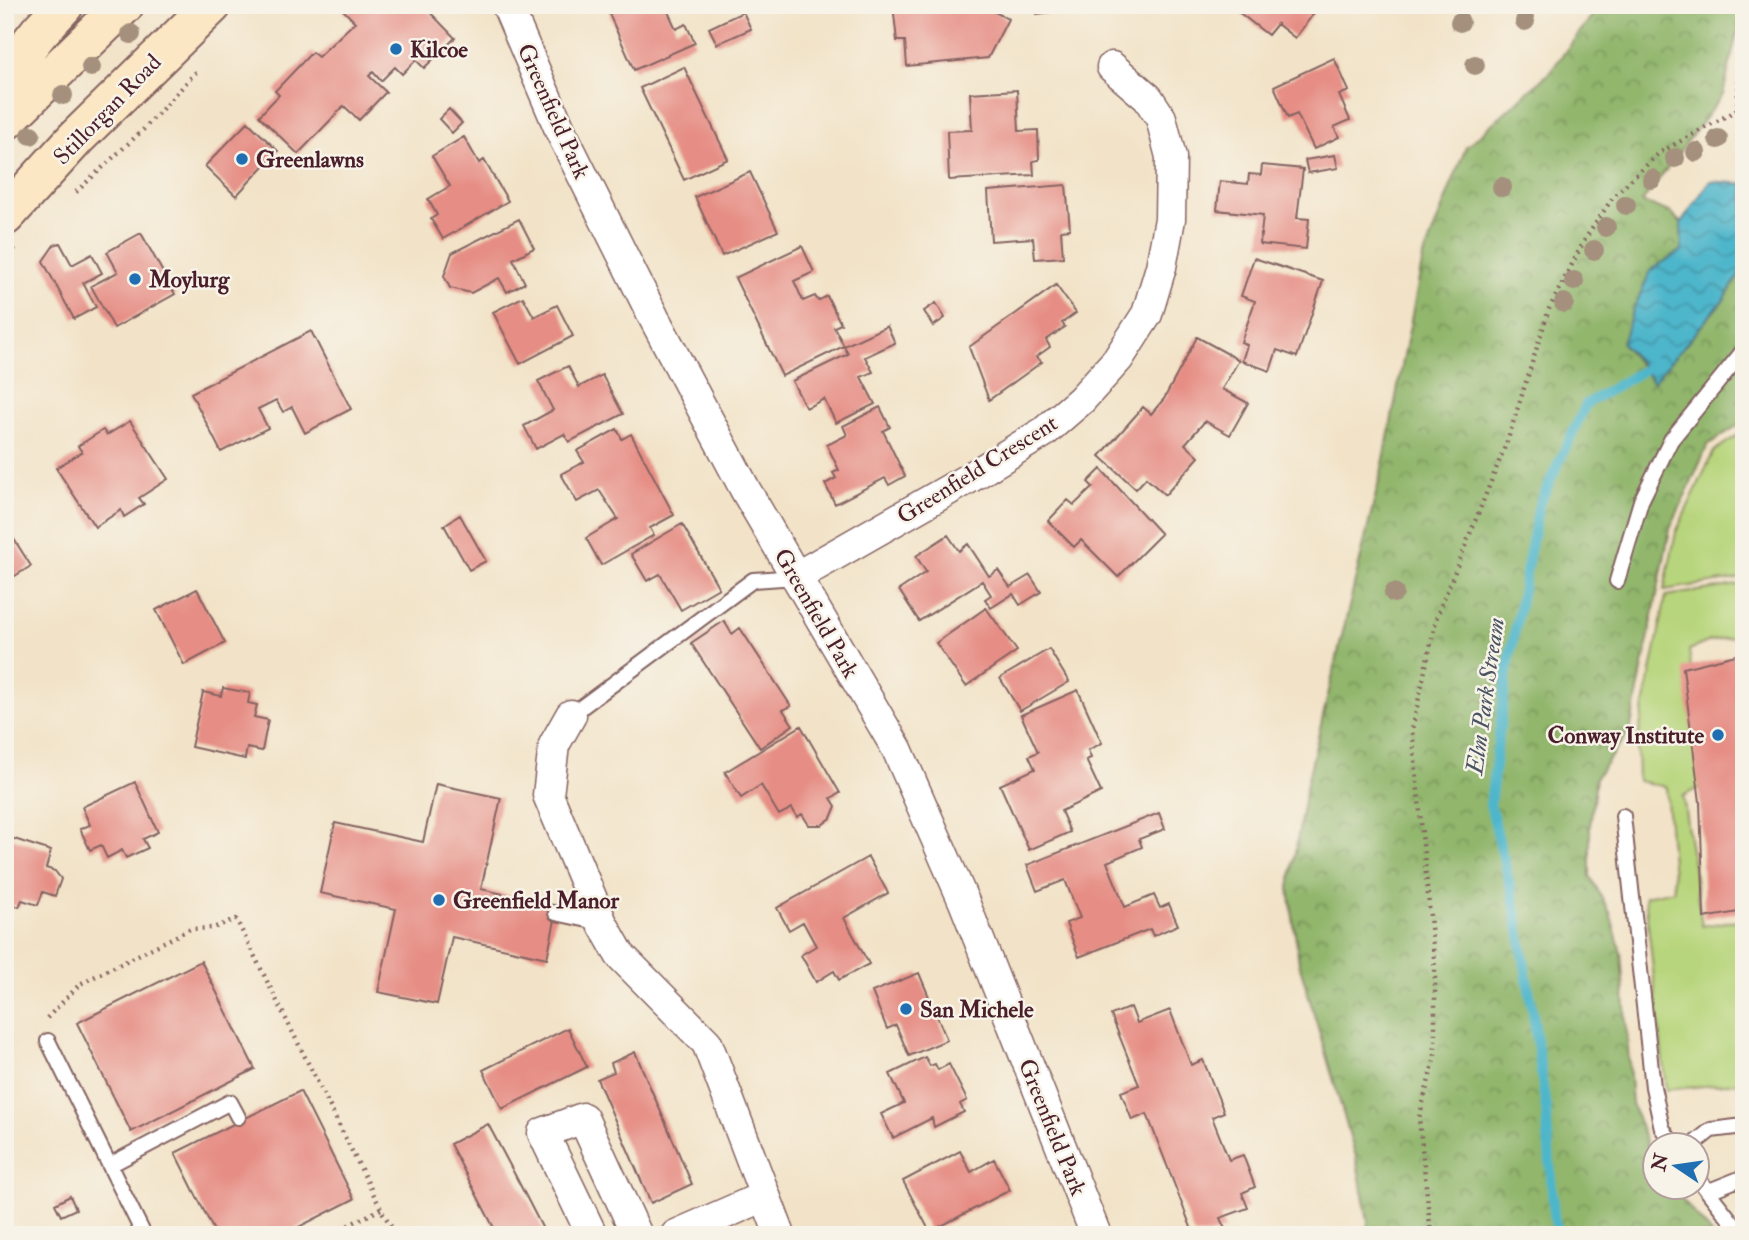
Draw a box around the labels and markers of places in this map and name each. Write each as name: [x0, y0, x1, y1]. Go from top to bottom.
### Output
place label: Kilcoe: [410, 35, 468, 64]
marker: Kilcoe: [388, 41, 404, 57]
place label: Greenlawns: [256, 145, 364, 174]
marker: Greenlawns: [234, 151, 250, 167]
place label: Moylurg: [148, 265, 231, 295]
marker: Moylurg: [127, 271, 143, 287]
place label: Conway Institute: [1547, 721, 1704, 751]
marker: Conway Institute: [1710, 727, 1726, 743]
place label: Greenfield Manor: [453, 886, 620, 915]
marker: Greenfield Manor: [431, 892, 447, 908]
place label: San Michele: [920, 995, 1034, 1024]
marker: San Michele: [898, 1001, 914, 1017]

